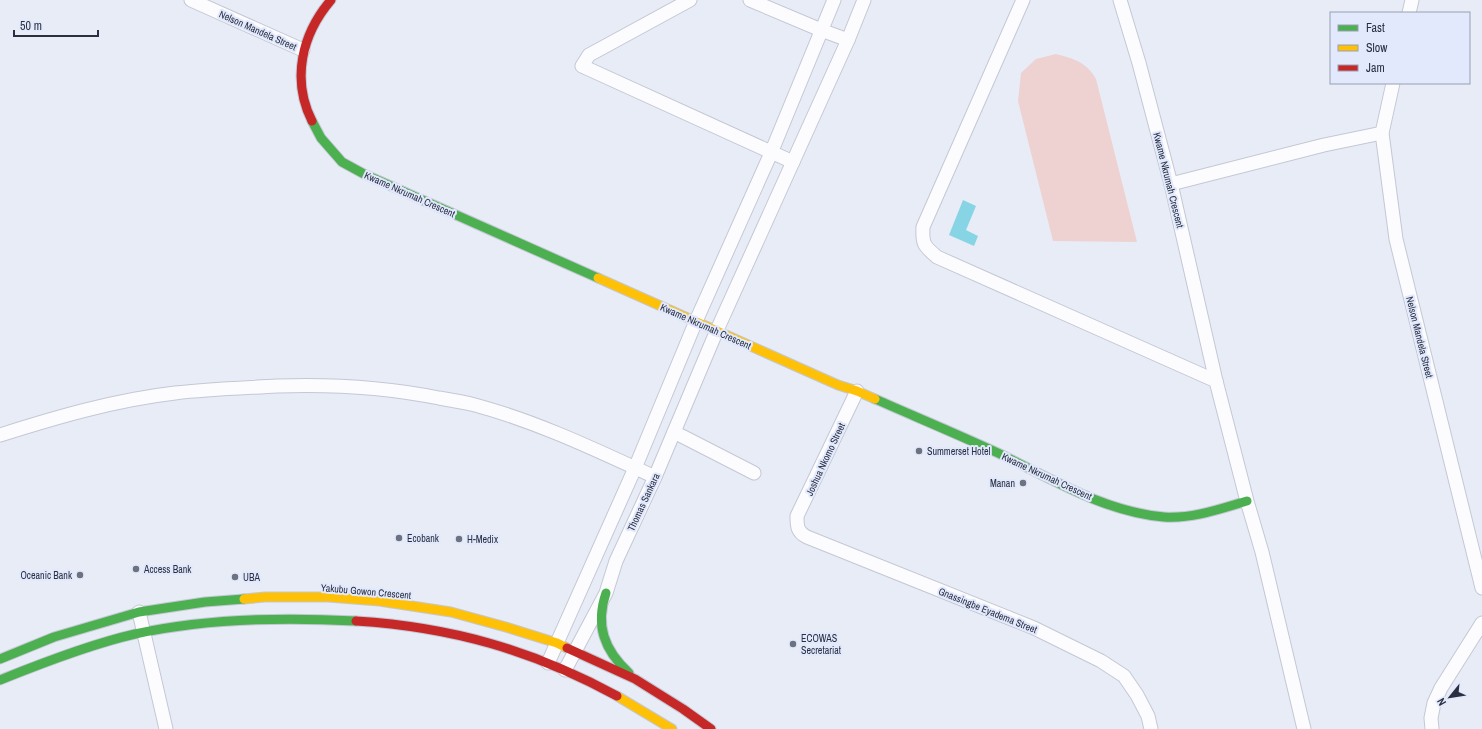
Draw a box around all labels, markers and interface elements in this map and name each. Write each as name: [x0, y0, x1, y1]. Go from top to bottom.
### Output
street label: Nelson Mandela Street: [217, 8, 299, 54]
scale bar: [14, 12, 98, 38]
legend: [1330, 12, 1470, 84]
text: 50 m: [20, 18, 42, 34]
text: Fast: [1366, 20, 1385, 36]
text: Slow: [1366, 40, 1388, 56]
text: Jam: [1366, 60, 1385, 76]
street label: Kwame Nkrumah Crescent: [1150, 131, 1187, 230]
street label: Kwame Nkrumah Crescent: [362, 169, 458, 221]
street label: Nelson Mandela Street: [1403, 295, 1436, 380]
street label: Kwame Nkrumah Crescent: [658, 301, 754, 353]
street label: Joshua Nkomo Street: [803, 420, 848, 498]
place label: Summerset Hotel: [927, 445, 991, 458]
marker: Summerset Hotel: [914, 446, 924, 456]
street label: Kwame Nkrumah Crescent: [1000, 450, 1095, 503]
street label: Thomas Sankara: [624, 471, 663, 533]
place label: Manan: [990, 477, 1015, 490]
marker: Manan: [1018, 478, 1028, 488]
place label: Ecobank: [407, 532, 440, 545]
marker: Ecobank: [394, 533, 404, 543]
place label: H-Medix: [467, 533, 499, 546]
marker: H-Medix: [454, 534, 464, 544]
place label: Access Bank: [143, 563, 192, 576]
marker: Access Bank: [131, 564, 141, 574]
place label: Oceanic Bank: [20, 569, 73, 582]
marker: Oceanic Bank: [75, 570, 85, 580]
place label: UBA: [243, 571, 260, 584]
marker: UBA: [230, 572, 240, 582]
street label: Yakubu Gowon Crescent: [320, 581, 412, 602]
street label: Gnassingbe Eyadema Street: [937, 585, 1040, 636]
place label: ECOWAS Secretariat: [801, 632, 842, 657]
marker: ECOWAS Secretariat: [788, 639, 798, 649]
north arrow: [1430, 677, 1470, 717]
text: N: [1434, 696, 1449, 708]

